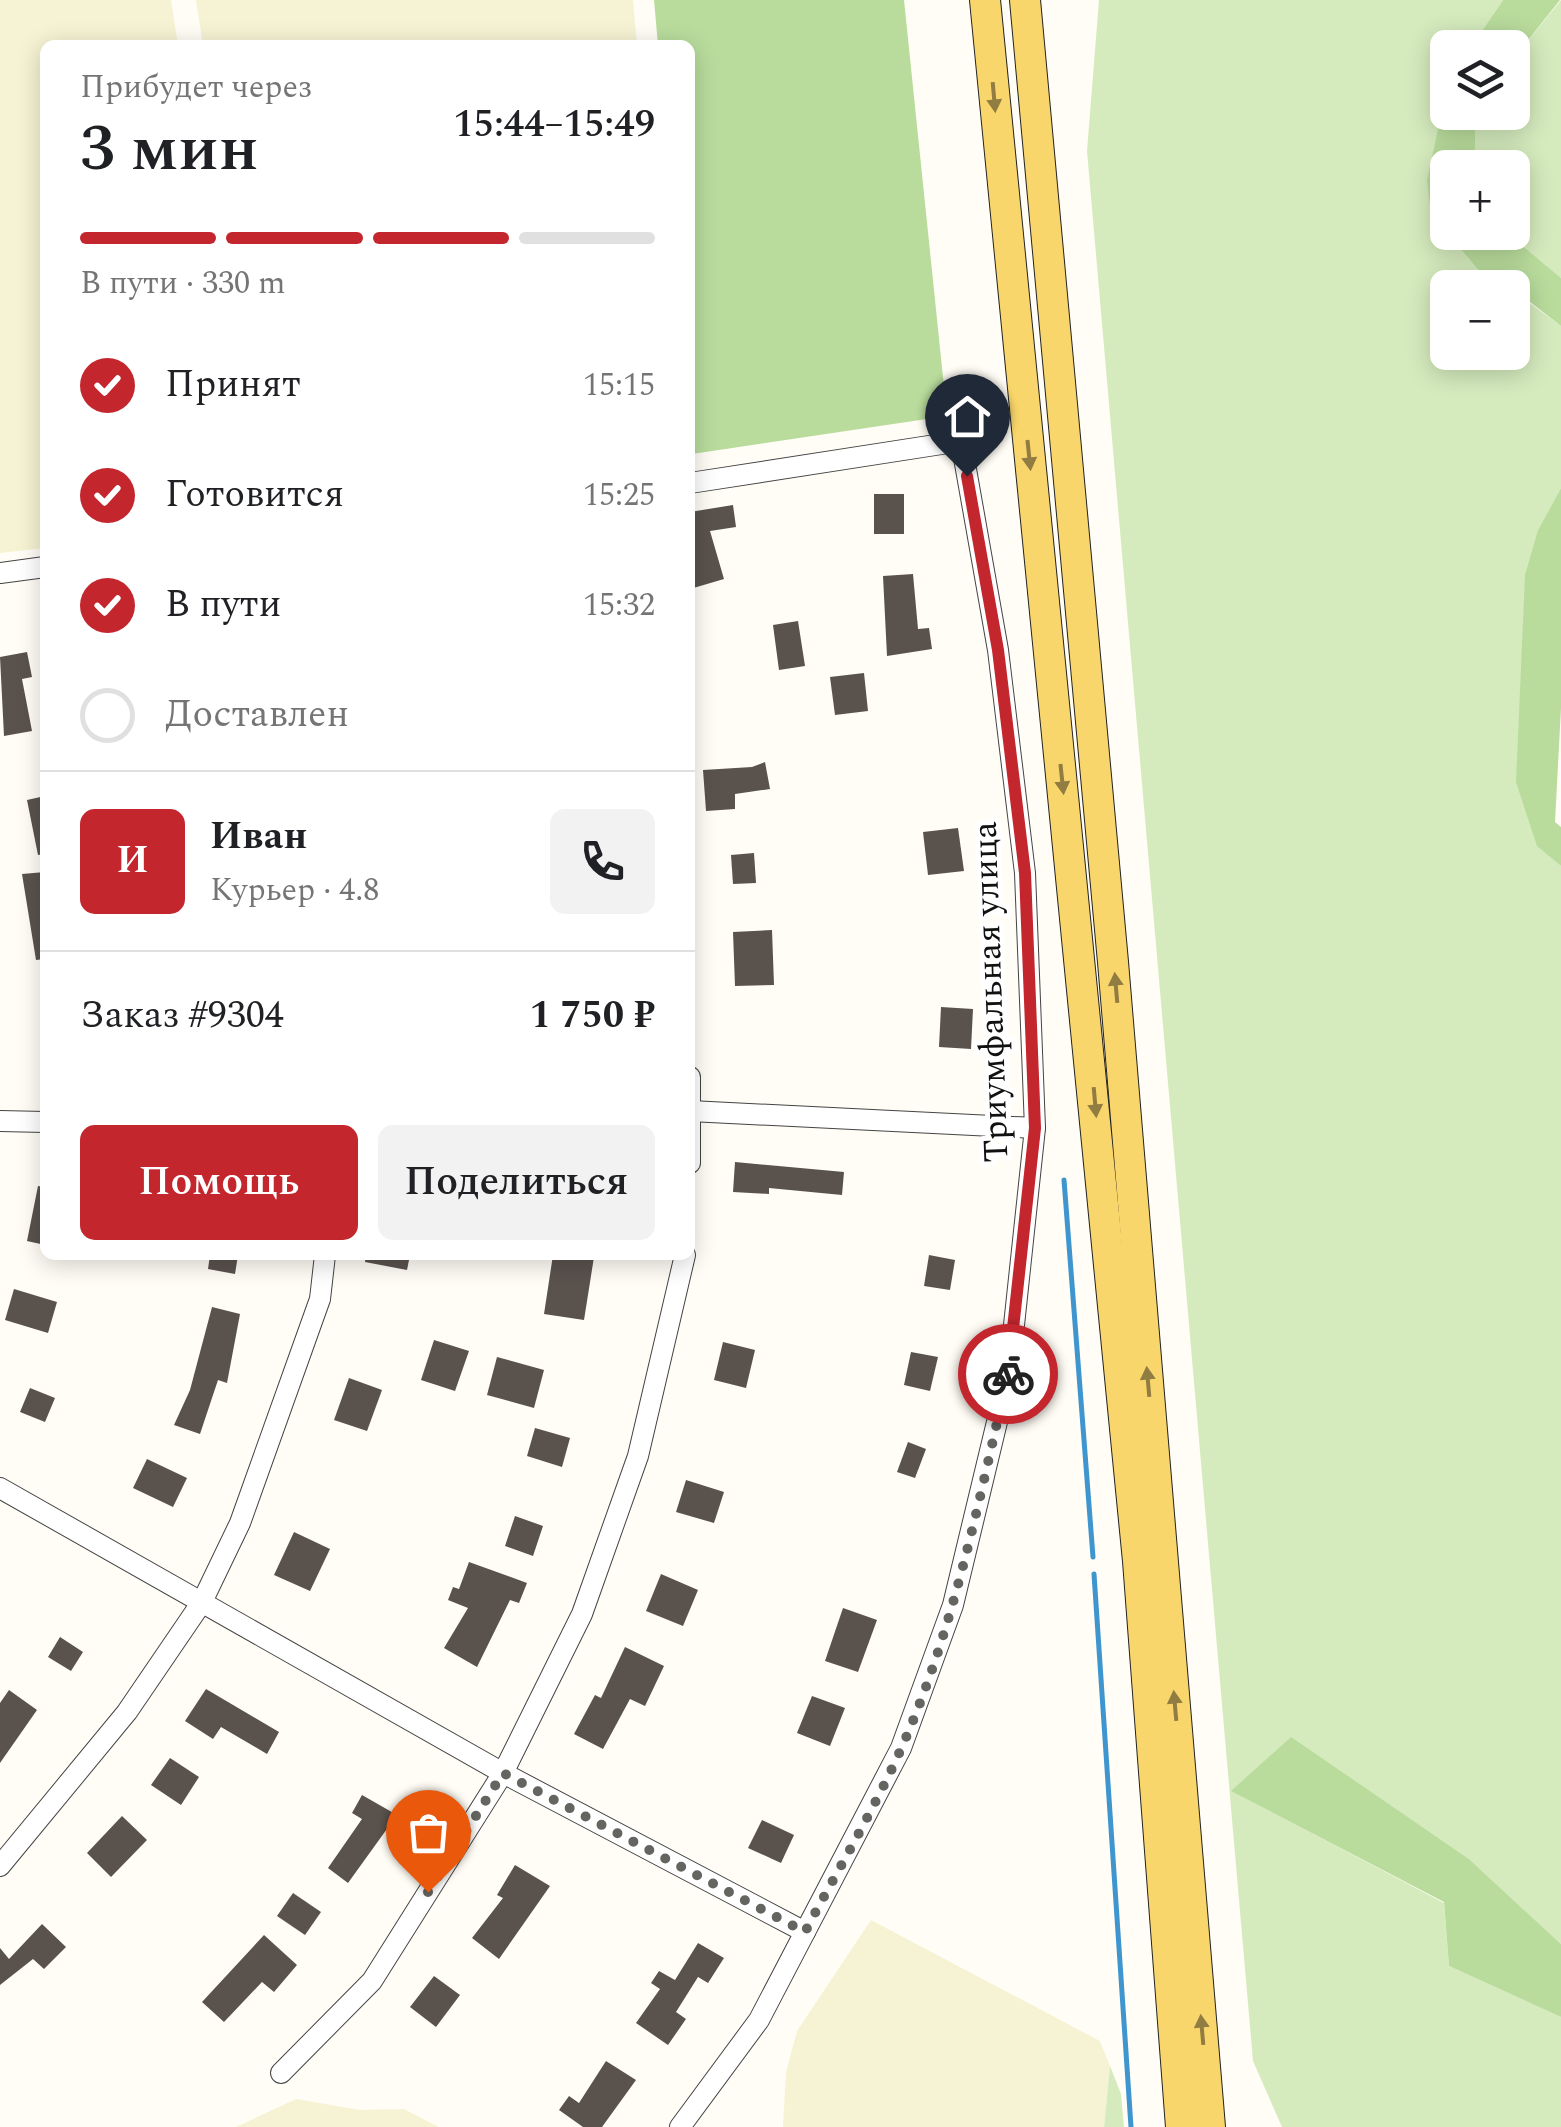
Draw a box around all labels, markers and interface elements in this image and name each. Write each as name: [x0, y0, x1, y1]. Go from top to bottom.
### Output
map controls: [1430, 30, 1530, 370]
button: layers: [1430, 30, 1530, 130]
text: Прибудет через: [80, 63, 312, 112]
one-way arrow: [986, 82, 1002, 114]
text: 15:44–15:49: [453, 96, 655, 154]
text: 3 мин: [80, 100, 259, 199]
button: +: [1430, 150, 1530, 250]
text: В пути · 330 m: [80, 259, 286, 308]
button: −: [1430, 270, 1530, 370]
text: Принят: [165, 356, 301, 414]
icon: check: [80, 358, 135, 413]
text: 15:15: [583, 361, 655, 410]
pin: [925, 374, 1010, 477]
icon: home: [940, 389, 995, 444]
one-way arrow: [1021, 440, 1037, 472]
text: Готовится: [165, 466, 344, 524]
icon: check: [80, 468, 135, 523]
text: 15:25: [583, 471, 655, 520]
text: В пути: [165, 576, 281, 634]
icon: check: [80, 578, 135, 633]
text: 15:32: [583, 581, 655, 630]
text: Доставлен: [165, 686, 349, 744]
one-way arrow: [1055, 763, 1071, 795]
text: Иван: [210, 808, 307, 866]
button: phone: [550, 809, 655, 914]
street label: Триумфальная улица: [959, 820, 1023, 1164]
text: И: [116, 832, 149, 890]
text: Курьер · 4.8: [210, 866, 379, 915]
one-way arrow: [1107, 972, 1123, 1004]
text: Заказ #9304: [80, 987, 284, 1045]
text: 1 750 ₽: [529, 987, 655, 1045]
one-way arrow: [1087, 1087, 1103, 1118]
button: Помощь: [80, 1125, 358, 1240]
button: Поделиться: [378, 1125, 655, 1240]
courier: [958, 1324, 1058, 1424]
icon: bike: [981, 1347, 1036, 1402]
one-way arrow: [1140, 1366, 1156, 1397]
one-way arrow: [1167, 1689, 1183, 1721]
pin: [386, 1790, 471, 1893]
icon: bag: [401, 1805, 456, 1860]
one-way arrow: [1193, 2013, 1209, 2045]

